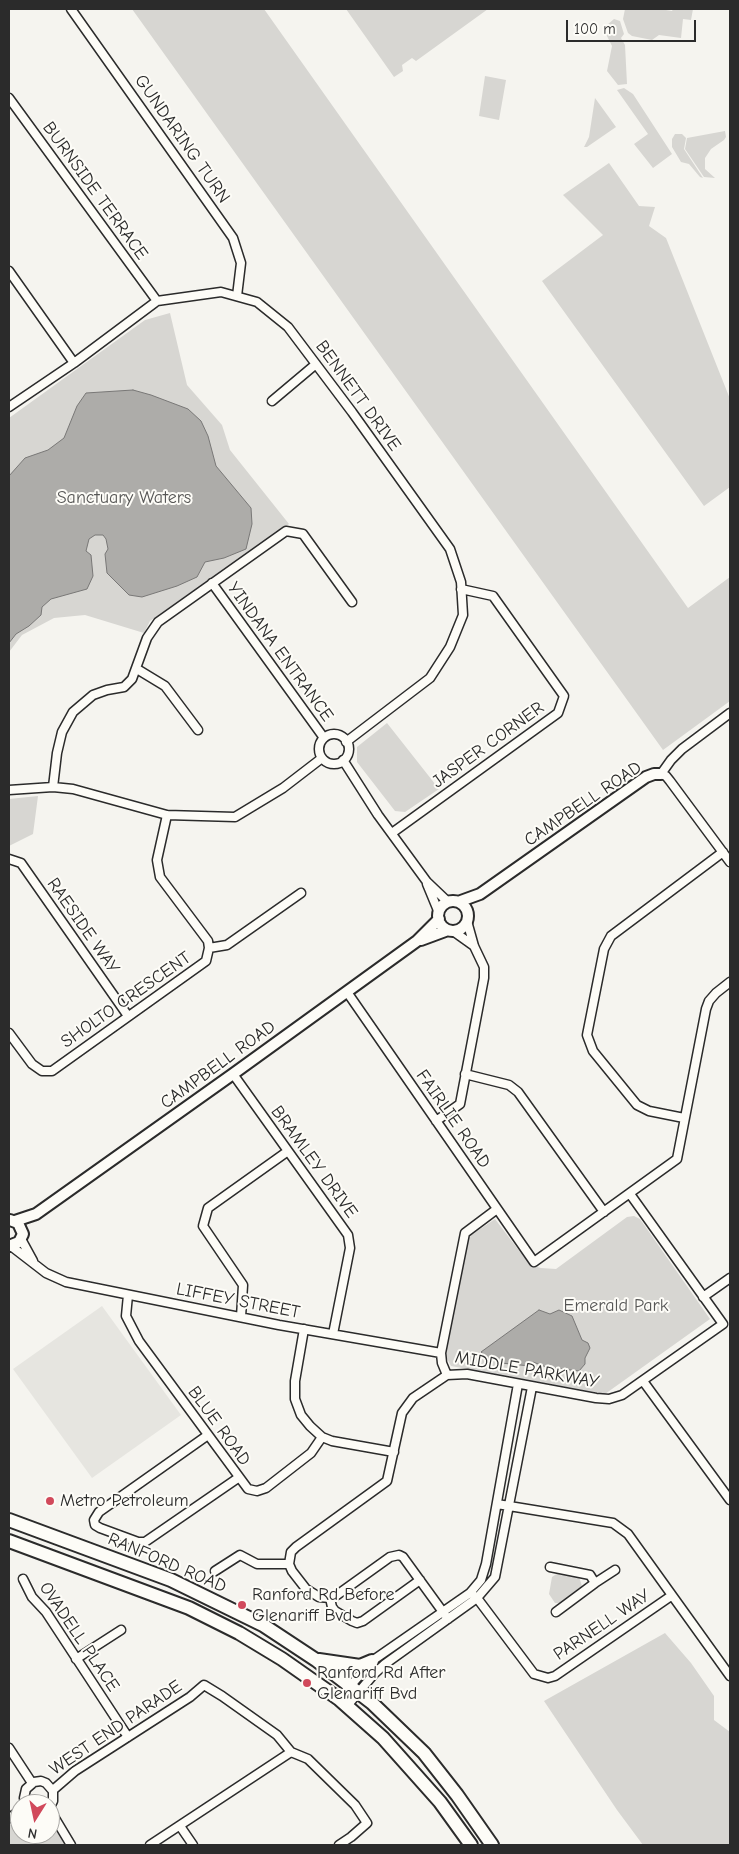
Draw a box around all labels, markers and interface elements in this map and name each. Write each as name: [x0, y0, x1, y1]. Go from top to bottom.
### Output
scale bar: [569, 10, 699, 42]
text: 100 m: [574, 20, 616, 38]
street label: GUNDARING TURN: [130, 71, 234, 207]
street label: BURNSIDE TERRACE: [38, 118, 152, 264]
street label: BENNETT DRIVE: [311, 337, 405, 455]
park label: Sanctuary Waters: [57, 487, 191, 509]
street label: YINDANA ENTRANCE: [222, 578, 338, 726]
street label: JASPER CORNER: [428, 697, 548, 793]
street label: CAMPBELL ROAD: [520, 757, 646, 851]
street label: RAESIDE WAY: [42, 874, 124, 978]
street label: SHOLTO CRESCENT: [57, 947, 195, 1053]
street label: CAMPBELL ROAD: [156, 1016, 280, 1114]
street label: FAIRLIE ROAD: [411, 1066, 495, 1172]
street label: BRAMLEY DRIVE: [266, 1102, 362, 1222]
street label: LIFFEY STREET: [174, 1278, 302, 1324]
park label: Emerald Park: [564, 1295, 668, 1317]
street label: MIDDLE PARKWAY: [453, 1347, 601, 1393]
street label: BLUE ROAD: [183, 1382, 255, 1470]
place label: Metro Petroleum: [60, 1490, 189, 1512]
marker: Metro Petroleum: [44, 1495, 56, 1507]
street label: RANFORD ROAD: [104, 1528, 230, 1598]
street label: OVADELL PLACE: [34, 1578, 124, 1696]
place label: Ranford Rd Before Glenariff Bvd: [252, 1584, 394, 1626]
street label: PARNELL WAY: [550, 1585, 654, 1665]
marker: Ranford Rd Before Glenariff Bvd: [236, 1599, 248, 1611]
place label: Ranford Rd After Glenariff Bvd: [317, 1662, 445, 1705]
street label: WEST END PARADE: [46, 1676, 186, 1780]
marker: Ranford Rd After Glenariff Bvd: [301, 1677, 313, 1689]
north arrow: [10, 1794, 60, 1844]
text: N: [27, 1824, 38, 1842]

